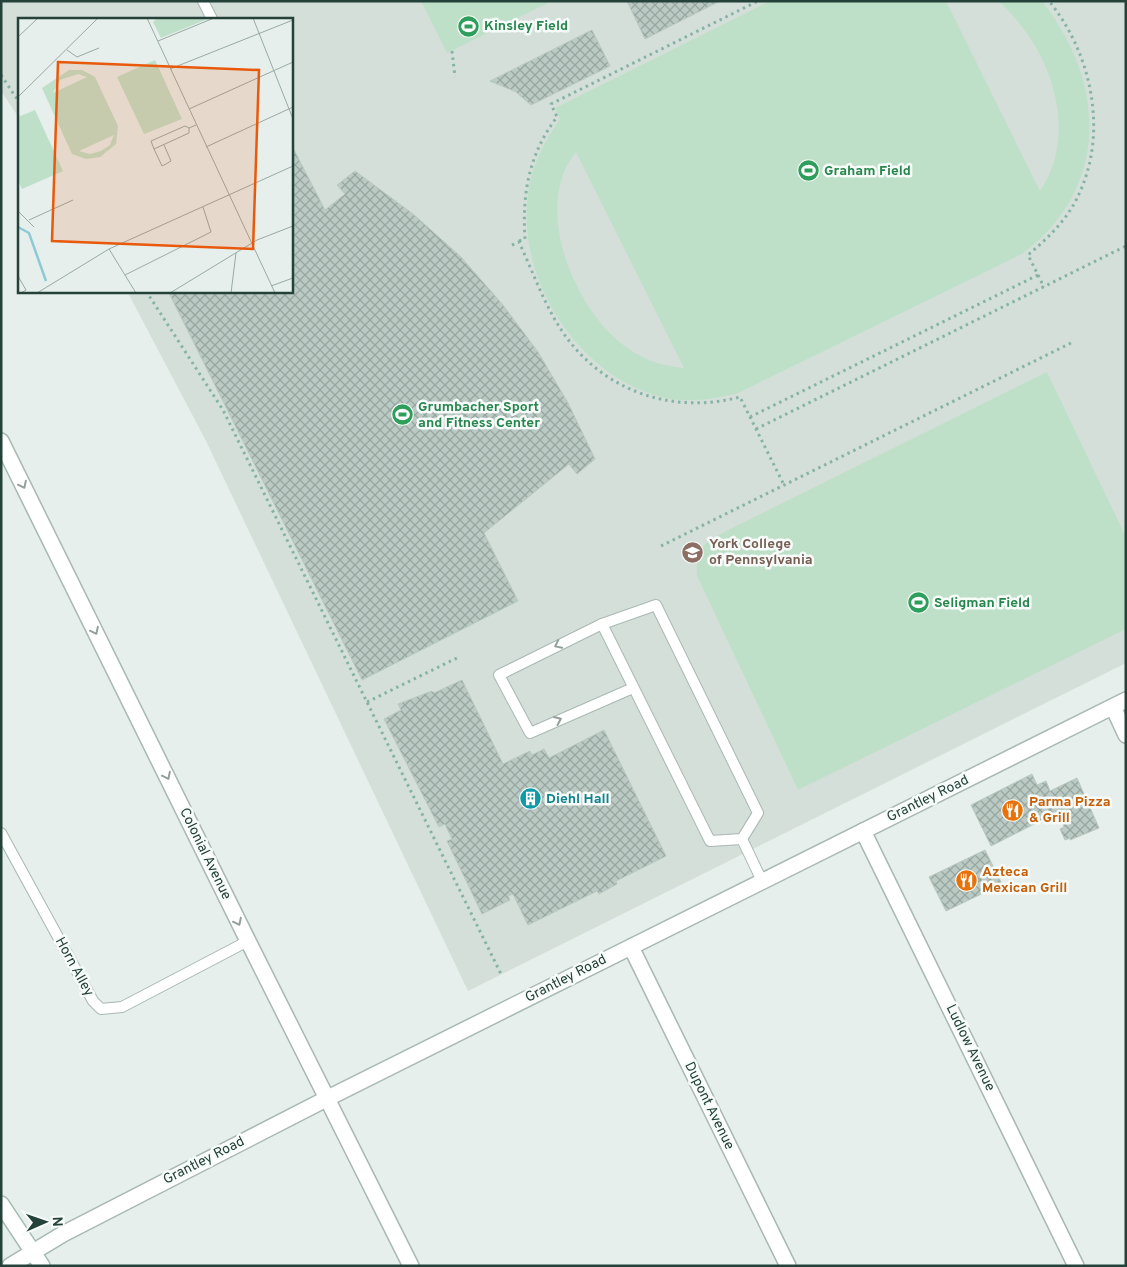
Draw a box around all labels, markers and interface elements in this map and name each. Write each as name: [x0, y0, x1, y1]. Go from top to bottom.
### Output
sports icon: Kinsley Field: [456, 14, 480, 38]
inset map: [18, 18, 292, 292]
place label: Kinsley Field: [484, 18, 568, 35]
sports icon: Graham Field: [796, 159, 820, 183]
place label: Graham Field: [824, 163, 911, 180]
place label: Grumbacher Sport and Fitness Center: [418, 399, 540, 432]
sports icon: Grumbacher Sport and Fitness Center: [390, 403, 414, 427]
one-way arrow: [17, 480, 27, 489]
place label: York College of Pennsylvania: [709, 536, 813, 569]
school or university icon: York College of Pennsylvania: [681, 540, 705, 564]
sports icon: Seligman Field: [906, 591, 930, 615]
place label: Seligman Field: [934, 595, 1030, 612]
one-way arrow: [89, 625, 99, 634]
one-way arrow: [554, 639, 563, 649]
one-way arrow: [553, 716, 562, 727]
one-way arrow: [160, 771, 171, 780]
street label: Grantley Road: [884, 772, 972, 826]
building icon: Diehl Hall: [518, 787, 542, 811]
place label: Diehl Hall: [546, 791, 610, 808]
place label: Parma Pizza & Grill: [1029, 794, 1111, 827]
restaurant icon: Parma Pizza & Grill: [1001, 798, 1025, 822]
street label: Colonial Avenue: [175, 805, 235, 903]
place label: Azteca Mexican Grill: [982, 864, 1067, 897]
restaurant icon: Azteca Mexican Grill: [954, 868, 978, 892]
one-way arrow: [232, 917, 243, 926]
street label: Horn Alley: [51, 934, 97, 1000]
street label: Grantley Road: [522, 951, 610, 1007]
street label: Ludlow Avenue: [942, 1002, 998, 1094]
street label: Dupont Avenue: [680, 1059, 738, 1153]
street label: Grantley Road: [160, 1133, 248, 1189]
north arrow: [20, 1197, 70, 1247]
text: N: [48, 1216, 65, 1227]

